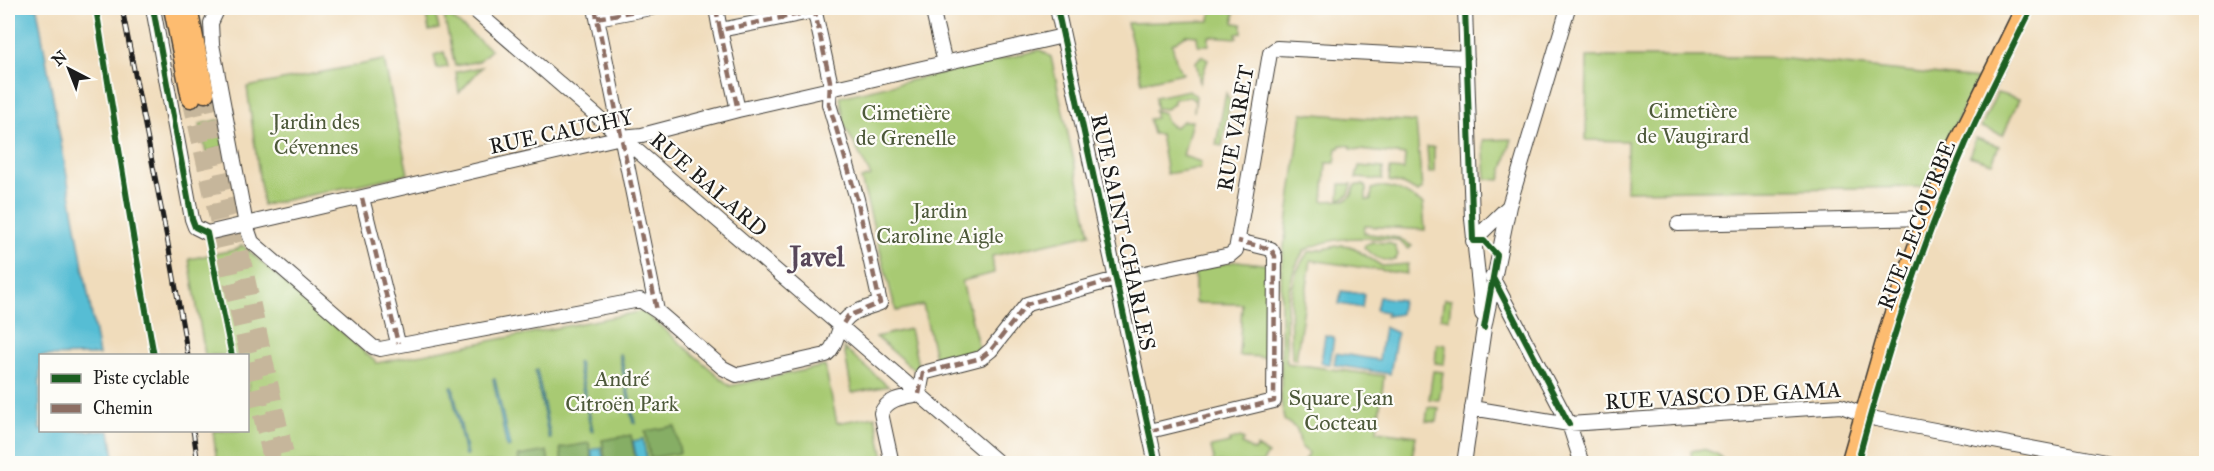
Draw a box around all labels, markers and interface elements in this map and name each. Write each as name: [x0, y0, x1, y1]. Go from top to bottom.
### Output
north arrow: [39, 39, 99, 99]
text: N: [48, 46, 71, 70]
street label: RUE VARET: [1211, 63, 1260, 193]
park label: Cimetière de Vaugirard: [1637, 97, 1749, 149]
park label: Cimetière de Grenelle: [856, 99, 956, 151]
street label: RUE CAUCHY: [487, 103, 637, 160]
park label: Jardin des Cévennes: [270, 108, 360, 160]
street label: RUE SAINT-CHARLES: [1085, 111, 1162, 353]
street label: RUE BALARD: [645, 126, 773, 243]
street label: RUE LECOURBE: [1872, 137, 1961, 314]
park label: Jardin Caroline Aigle: [876, 197, 1004, 249]
district label: Javel: [786, 239, 845, 274]
legend: [39, 354, 249, 432]
park label: André Citroën Park: [565, 365, 680, 417]
text: Piste cyclable: [93, 367, 190, 389]
street label: RUE VASCO DE GAMA: [1604, 376, 1842, 415]
park label: Square Jean Cocteau: [1288, 384, 1394, 436]
text: Chemin: [93, 397, 153, 419]

